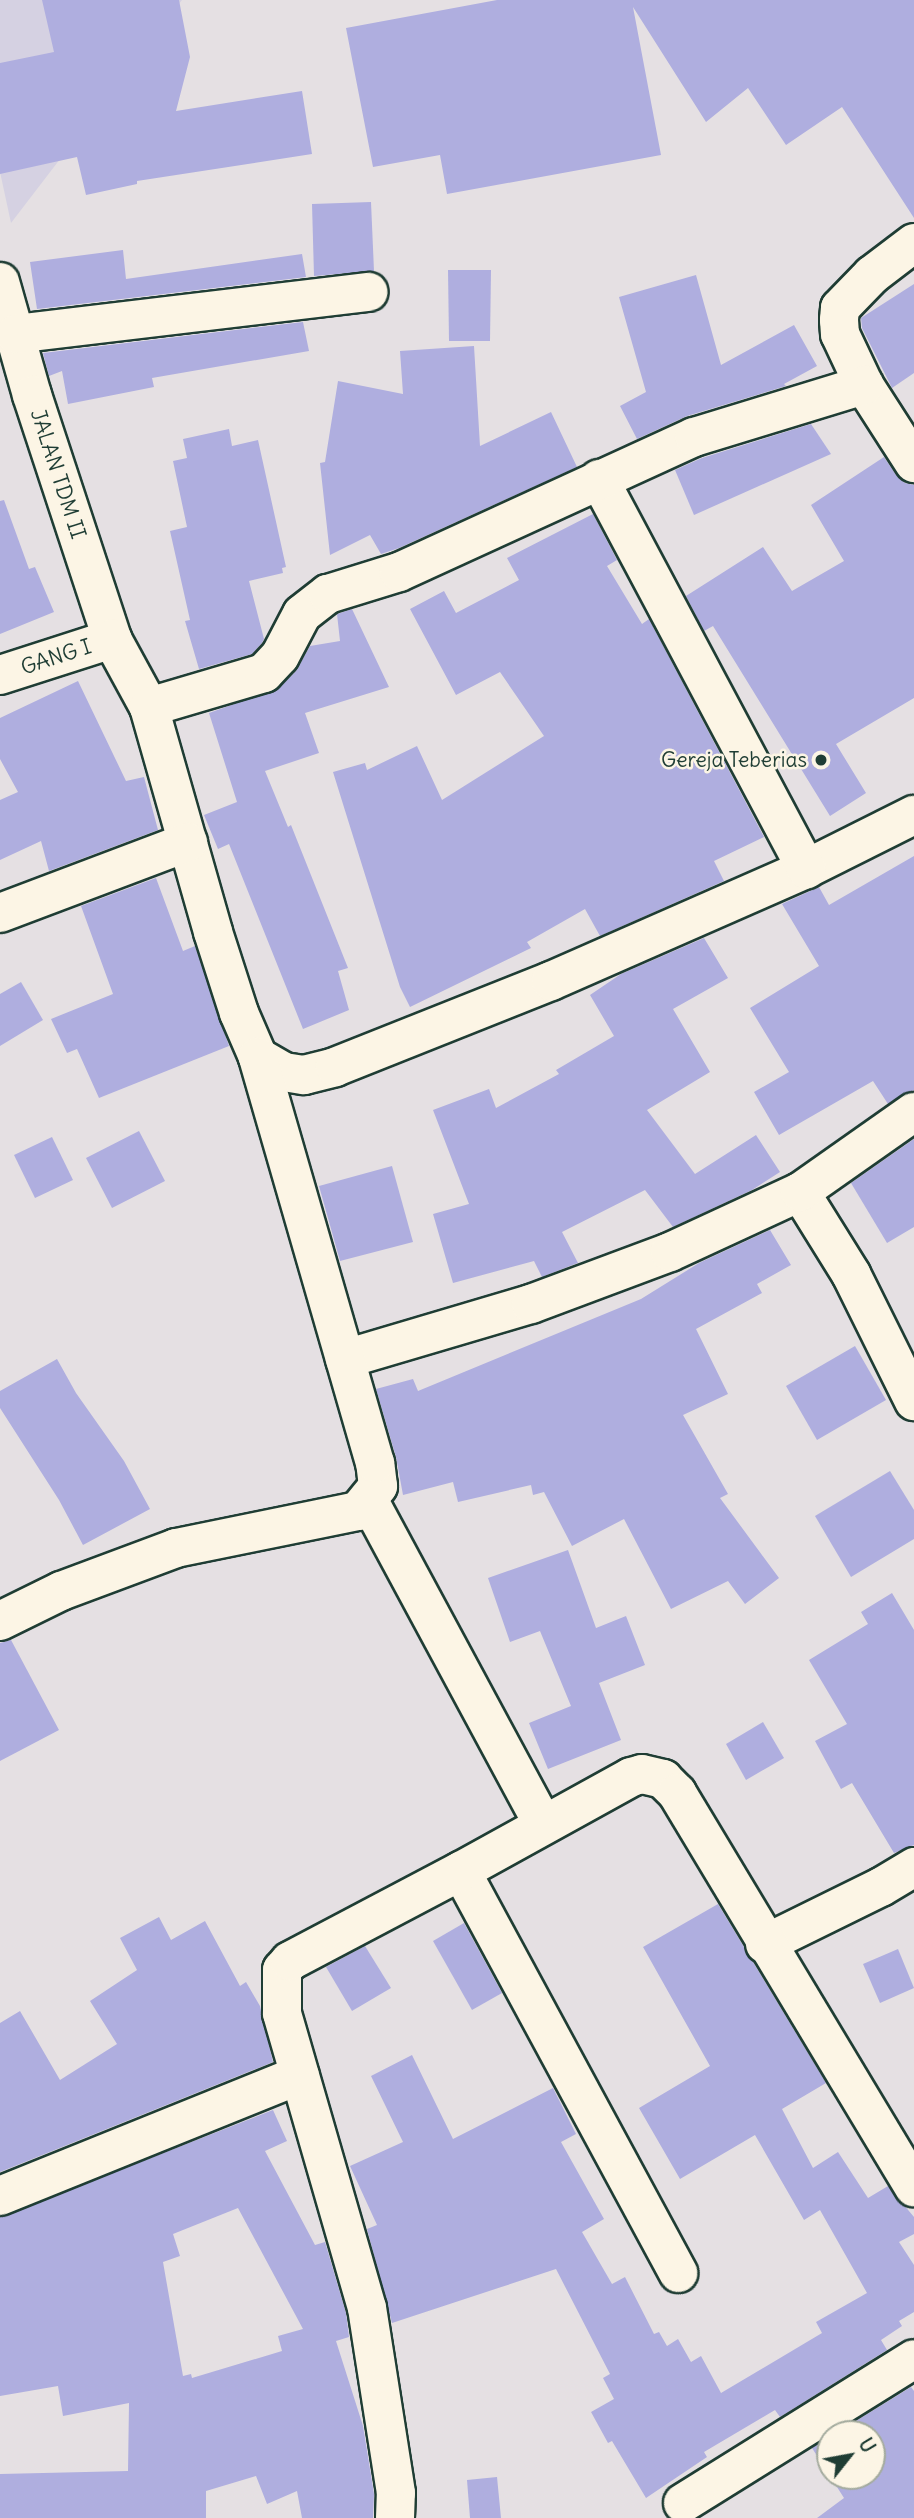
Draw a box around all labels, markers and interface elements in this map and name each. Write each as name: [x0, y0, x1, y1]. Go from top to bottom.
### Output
street label: JALAN TDM II: [25, 406, 91, 542]
street label: GANG I: [18, 634, 94, 680]
place label: Gereja Teberias: [661, 747, 807, 773]
marker: Gereja Teberias: [813, 752, 829, 768]
north arrow: [816, 2420, 886, 2490]
text: U: [854, 2433, 881, 2457]

